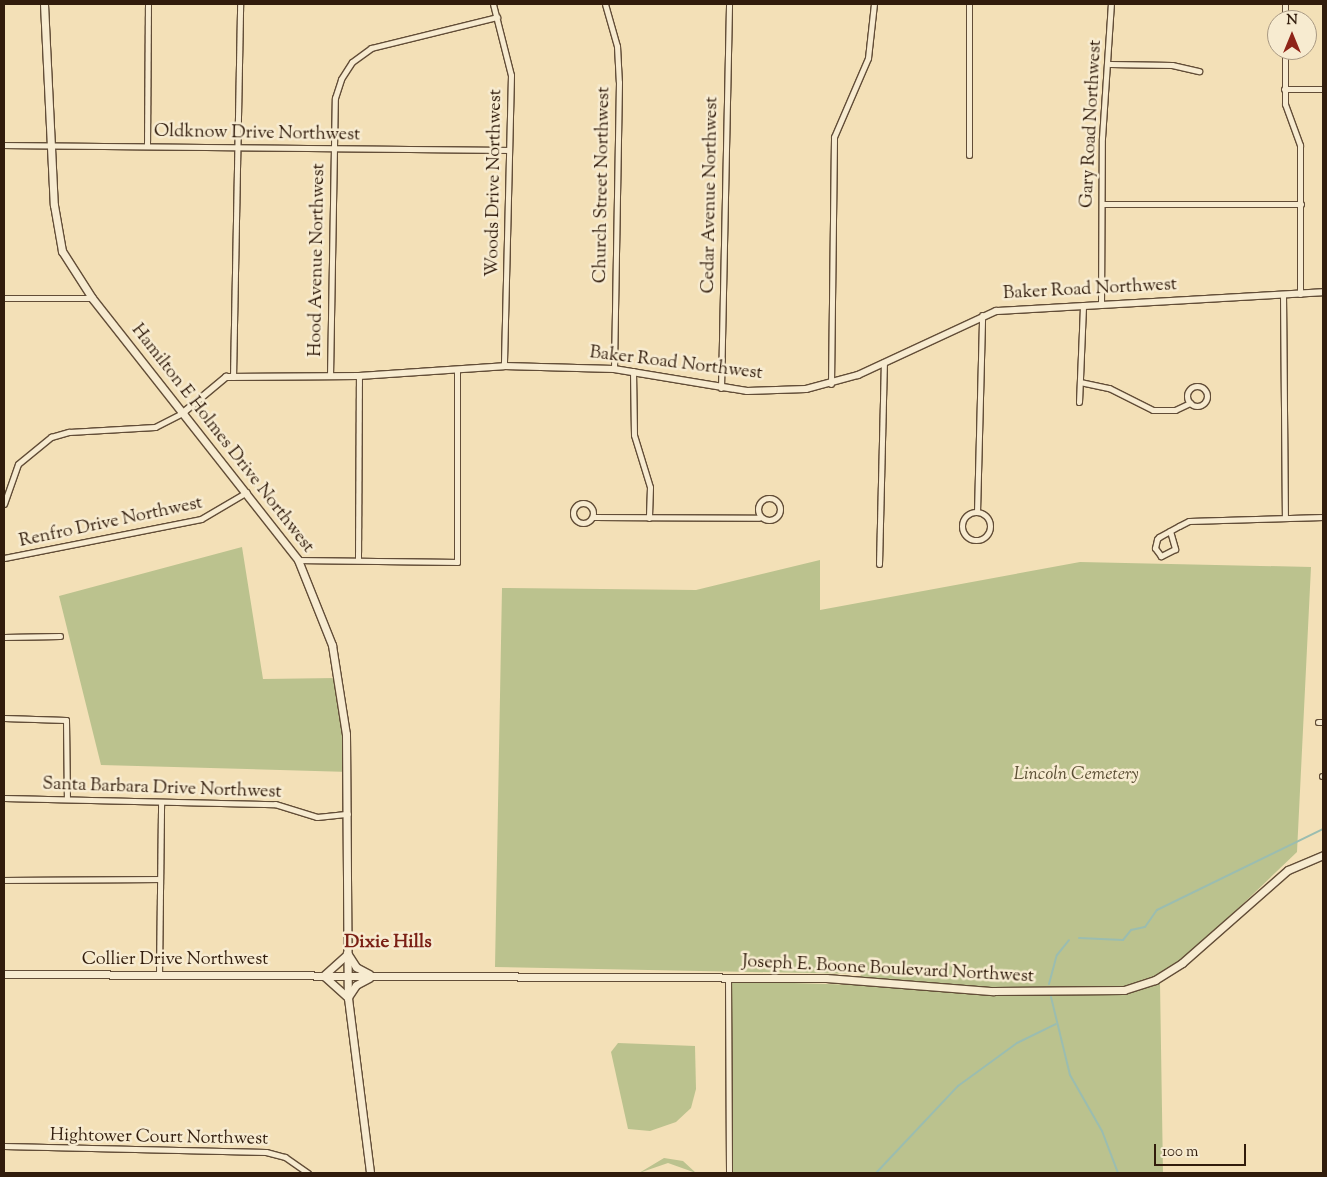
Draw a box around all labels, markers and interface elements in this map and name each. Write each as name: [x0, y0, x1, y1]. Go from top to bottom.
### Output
north arrow: [1267, 10, 1317, 60]
text: N: [1286, 11, 1298, 31]
street label: Gary Road Northwest: [1077, 39, 1107, 209]
street label: Church Street Northwest: [590, 87, 616, 283]
street label: Woods Drive Northwest: [483, 89, 507, 277]
street label: Cedar Avenue Northwest: [698, 96, 724, 294]
street label: Oldknow Drive Northwest: [154, 121, 360, 147]
street label: Hood Avenue Northwest: [306, 163, 330, 357]
street label: Baker Road Northwest: [1002, 275, 1178, 305]
street label: Hamilton E Holmes Drive Northwest: [126, 320, 318, 558]
street label: Baker Road Northwest: [588, 343, 764, 385]
street label: Renfro Drive Northwest: [17, 493, 205, 553]
park label: Lincoln Cemetery: [1013, 764, 1139, 786]
street label: Santa Barbara Drive Northwest: [42, 774, 282, 804]
district label: Dixie Hills: [344, 932, 432, 954]
street label: Collier Drive Northwest: [82, 949, 268, 971]
street label: Joseph E. Boone Boulevard Northwest: [742, 952, 1034, 988]
street label: Hightower Court Northwest: [50, 1125, 268, 1151]
scale bar: [1157, 1134, 1250, 1166]
text: 100 m: [1162, 1142, 1198, 1163]

